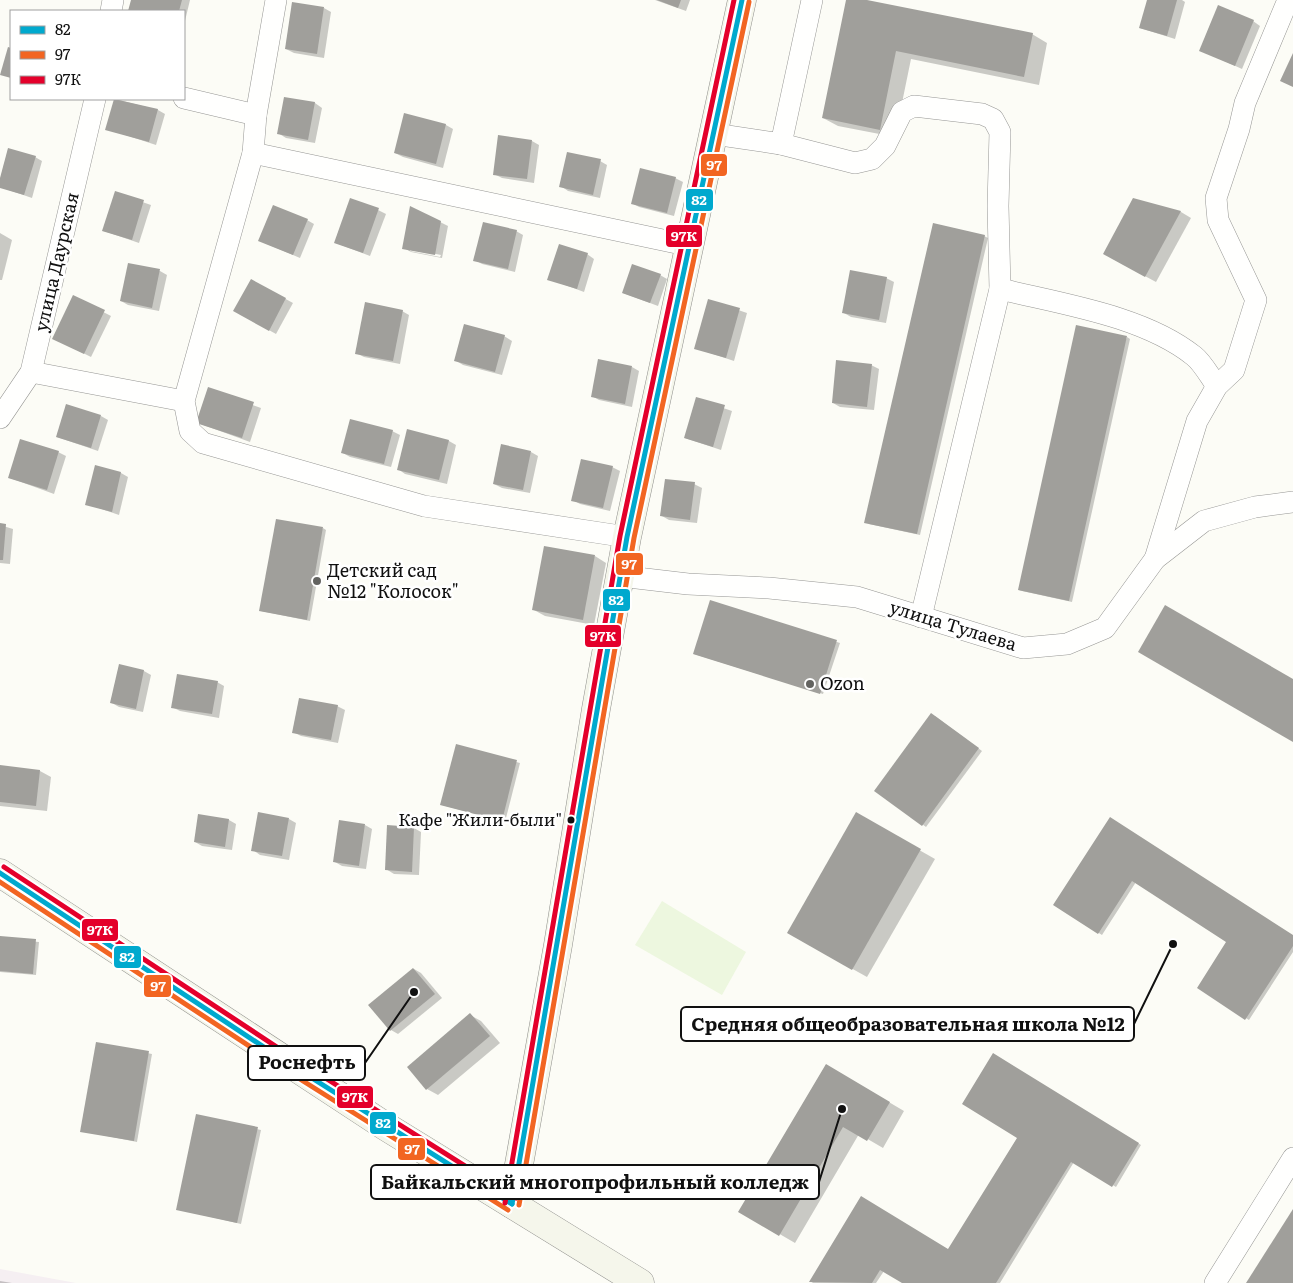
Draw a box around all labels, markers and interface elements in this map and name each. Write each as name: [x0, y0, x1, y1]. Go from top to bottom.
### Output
legend: [10, 10, 185, 100]
text: 82: [55, 17, 71, 40]
text: 97: [55, 42, 71, 65]
text: 97К: [55, 67, 81, 90]
line badge: 97: [700, 153, 728, 177]
text: 97: [706, 154, 722, 174]
line badge: 82: [685, 188, 714, 212]
street label: улица Даурская: [26, 189, 85, 334]
text: 82: [691, 189, 707, 209]
line badge: 97К: [665, 224, 703, 248]
text: 97К: [671, 225, 697, 245]
line badge: 97: [615, 552, 644, 576]
text: 97: [621, 553, 637, 573]
place label: Детский сад №12 "Колосок": [327, 556, 459, 604]
marker: Детский сад №12 "Колосок": [311, 575, 323, 587]
line badge: 82: [602, 588, 631, 612]
text: 82: [608, 589, 624, 609]
street label: улица Тулаева: [887, 592, 1021, 657]
line badge: 97К: [584, 624, 622, 648]
text: 97К: [590, 625, 616, 645]
place label: Ozon: [820, 669, 865, 696]
marker: Ozon: [804, 678, 816, 690]
place label: Кафе "Жили-были": [398, 806, 562, 831]
marker: Кафе "Жили-были": [566, 815, 576, 825]
line badge: 97К: [81, 918, 119, 942]
text: 97К: [87, 919, 113, 939]
line badge: 82: [113, 945, 142, 969]
text: 82: [119, 946, 135, 966]
line badge: 97: [143, 974, 172, 998]
text: 97: [150, 975, 166, 995]
callout: Средняя общеобразовательная школа №12: [681, 1007, 1134, 1041]
text: Средняя общеобразовательная школа №12: [691, 1009, 1125, 1037]
callout: Роснефть: [248, 1046, 365, 1080]
text: Роснефть: [258, 1047, 356, 1075]
line badge: 97К: [336, 1085, 374, 1109]
text: 97К: [342, 1086, 368, 1106]
line badge: 82: [369, 1111, 397, 1135]
text: 82: [375, 1112, 391, 1132]
line badge: 97: [397, 1137, 426, 1161]
text: 97: [404, 1138, 420, 1158]
callout: Байкальский многопрофильный колледж: [371, 1165, 819, 1199]
text: Байкальский многопрофильный колледж: [381, 1167, 809, 1195]

